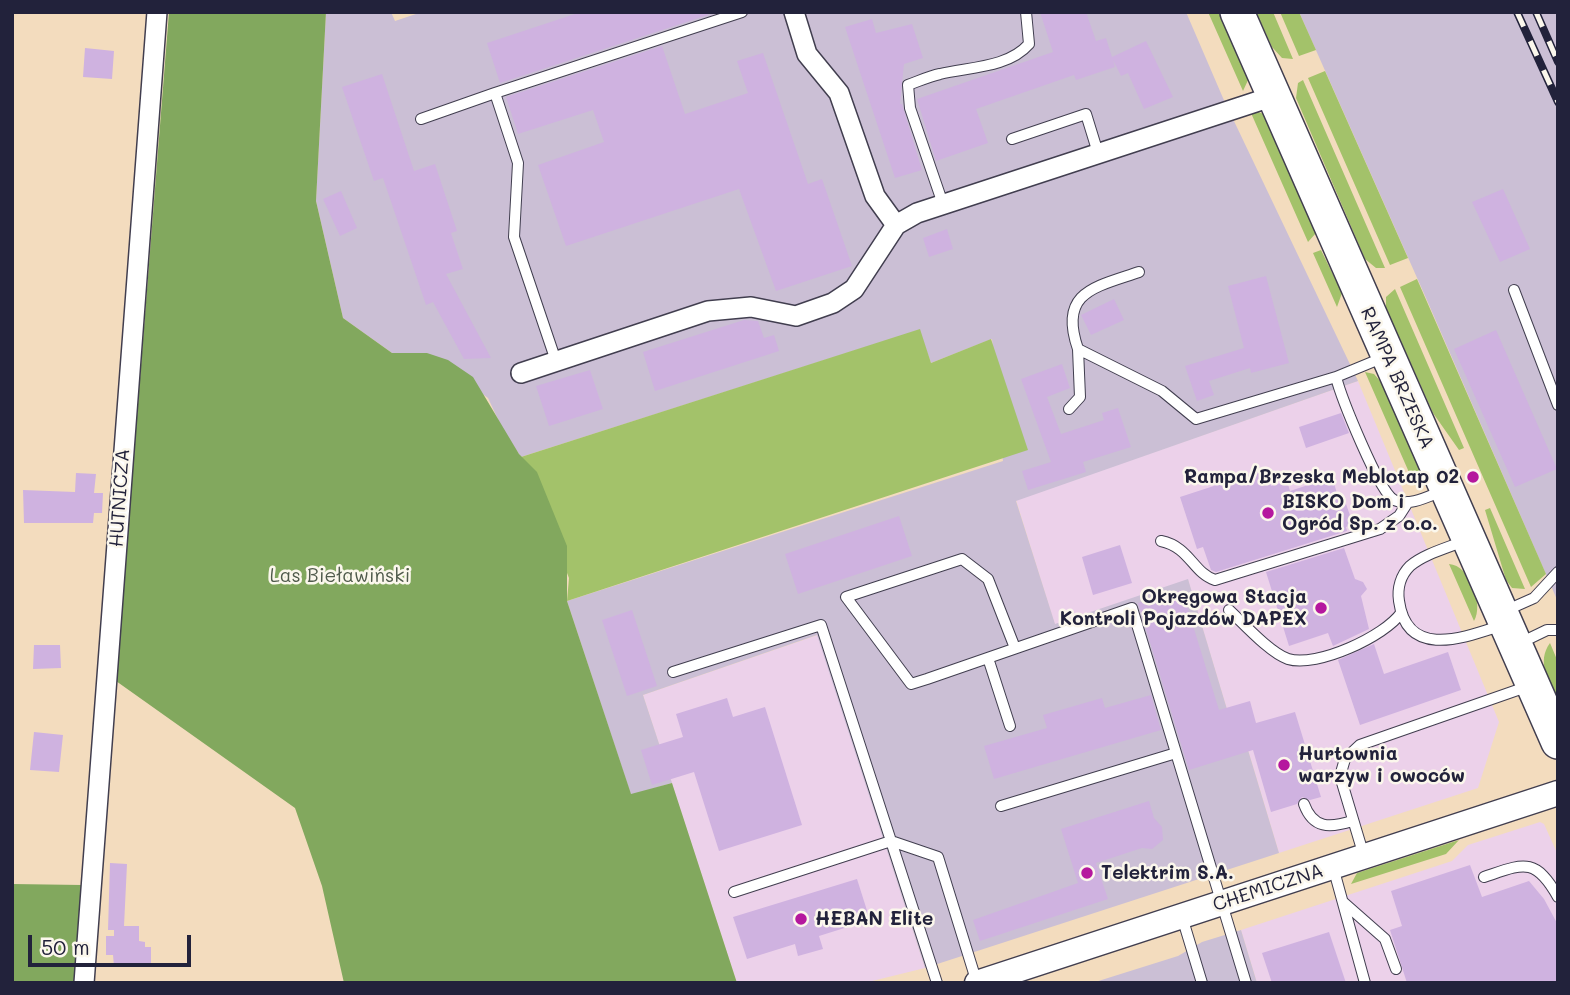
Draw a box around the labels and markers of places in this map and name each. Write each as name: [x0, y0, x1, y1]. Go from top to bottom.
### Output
place label: Rampa/Brzeska Meblotap 02: [1184, 466, 1459, 488]
marker: Rampa/Brzeska Meblotap 02: [1465, 469, 1481, 485]
place label: BISKO Dom i Ogród Sp. z o.o.: [1282, 491, 1438, 535]
marker: BISKO Dom i Ogród Sp. z o.o.: [1260, 505, 1276, 521]
place label: Okręgowa Stacja Kontroli Pojazdów DAPEX: [1060, 586, 1307, 630]
marker: Okręgowa Stacja Kontroli Pojazdów DAPEX: [1313, 600, 1329, 616]
place label: Hurtownia warzyw i owoców: [1298, 743, 1465, 787]
marker: Hurtownia warzyw i owoców: [1276, 757, 1292, 773]
place label: Telektrim S.A.: [1101, 862, 1234, 884]
marker: Telektrim S.A.: [1079, 865, 1095, 881]
place label: HEBAN Elite: [815, 908, 933, 930]
marker: HEBAN Elite: [793, 911, 809, 927]

